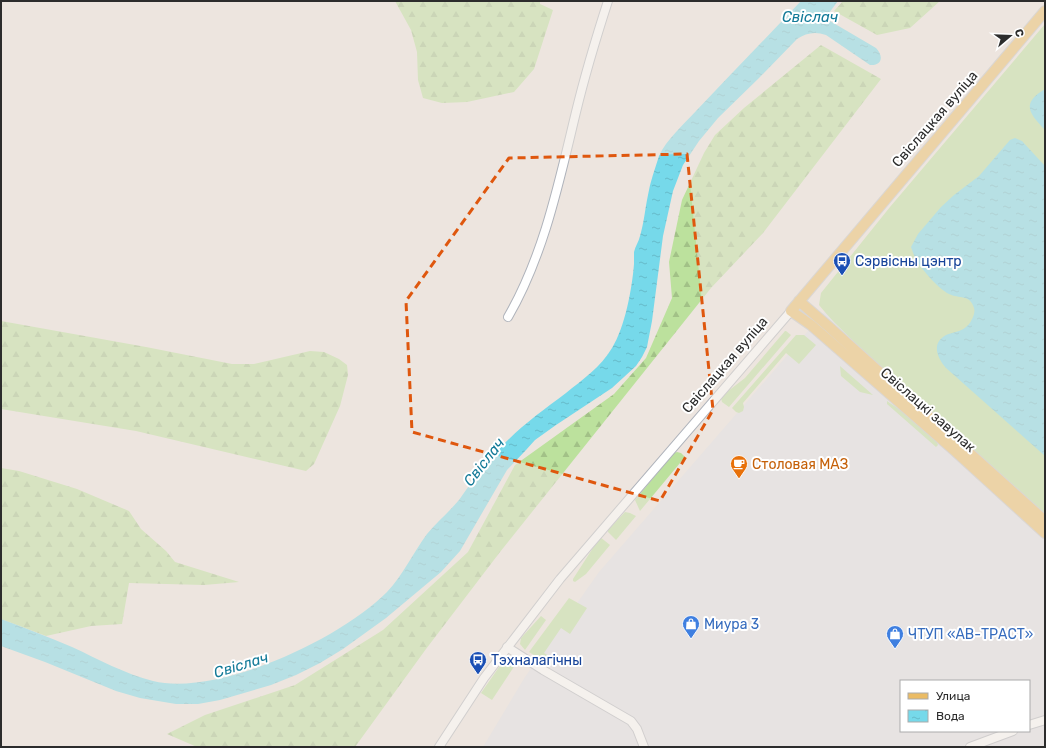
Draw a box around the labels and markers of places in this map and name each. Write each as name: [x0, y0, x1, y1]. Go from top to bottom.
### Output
bus stop icon: Сэрвісны цэнтр: [832, 251, 852, 276]
place label: Сэрвісны цэнтр: [855, 253, 962, 270]
cafe icon: Столовая МАЗ: [729, 454, 749, 479]
place label: Столовая МАЗ: [752, 456, 848, 473]
shop icon: Миура 3: [681, 614, 701, 639]
place label: Миура 3: [704, 616, 759, 633]
shop icon: ЧТУП «АВ-ТРАСТ»: [885, 624, 905, 649]
place label: ЧТУП «АВ-ТРАСТ»: [908, 626, 1033, 643]
bus stop icon: Тэхналагічны: [468, 650, 488, 675]
place label: Тэхналагічны: [491, 652, 582, 669]

